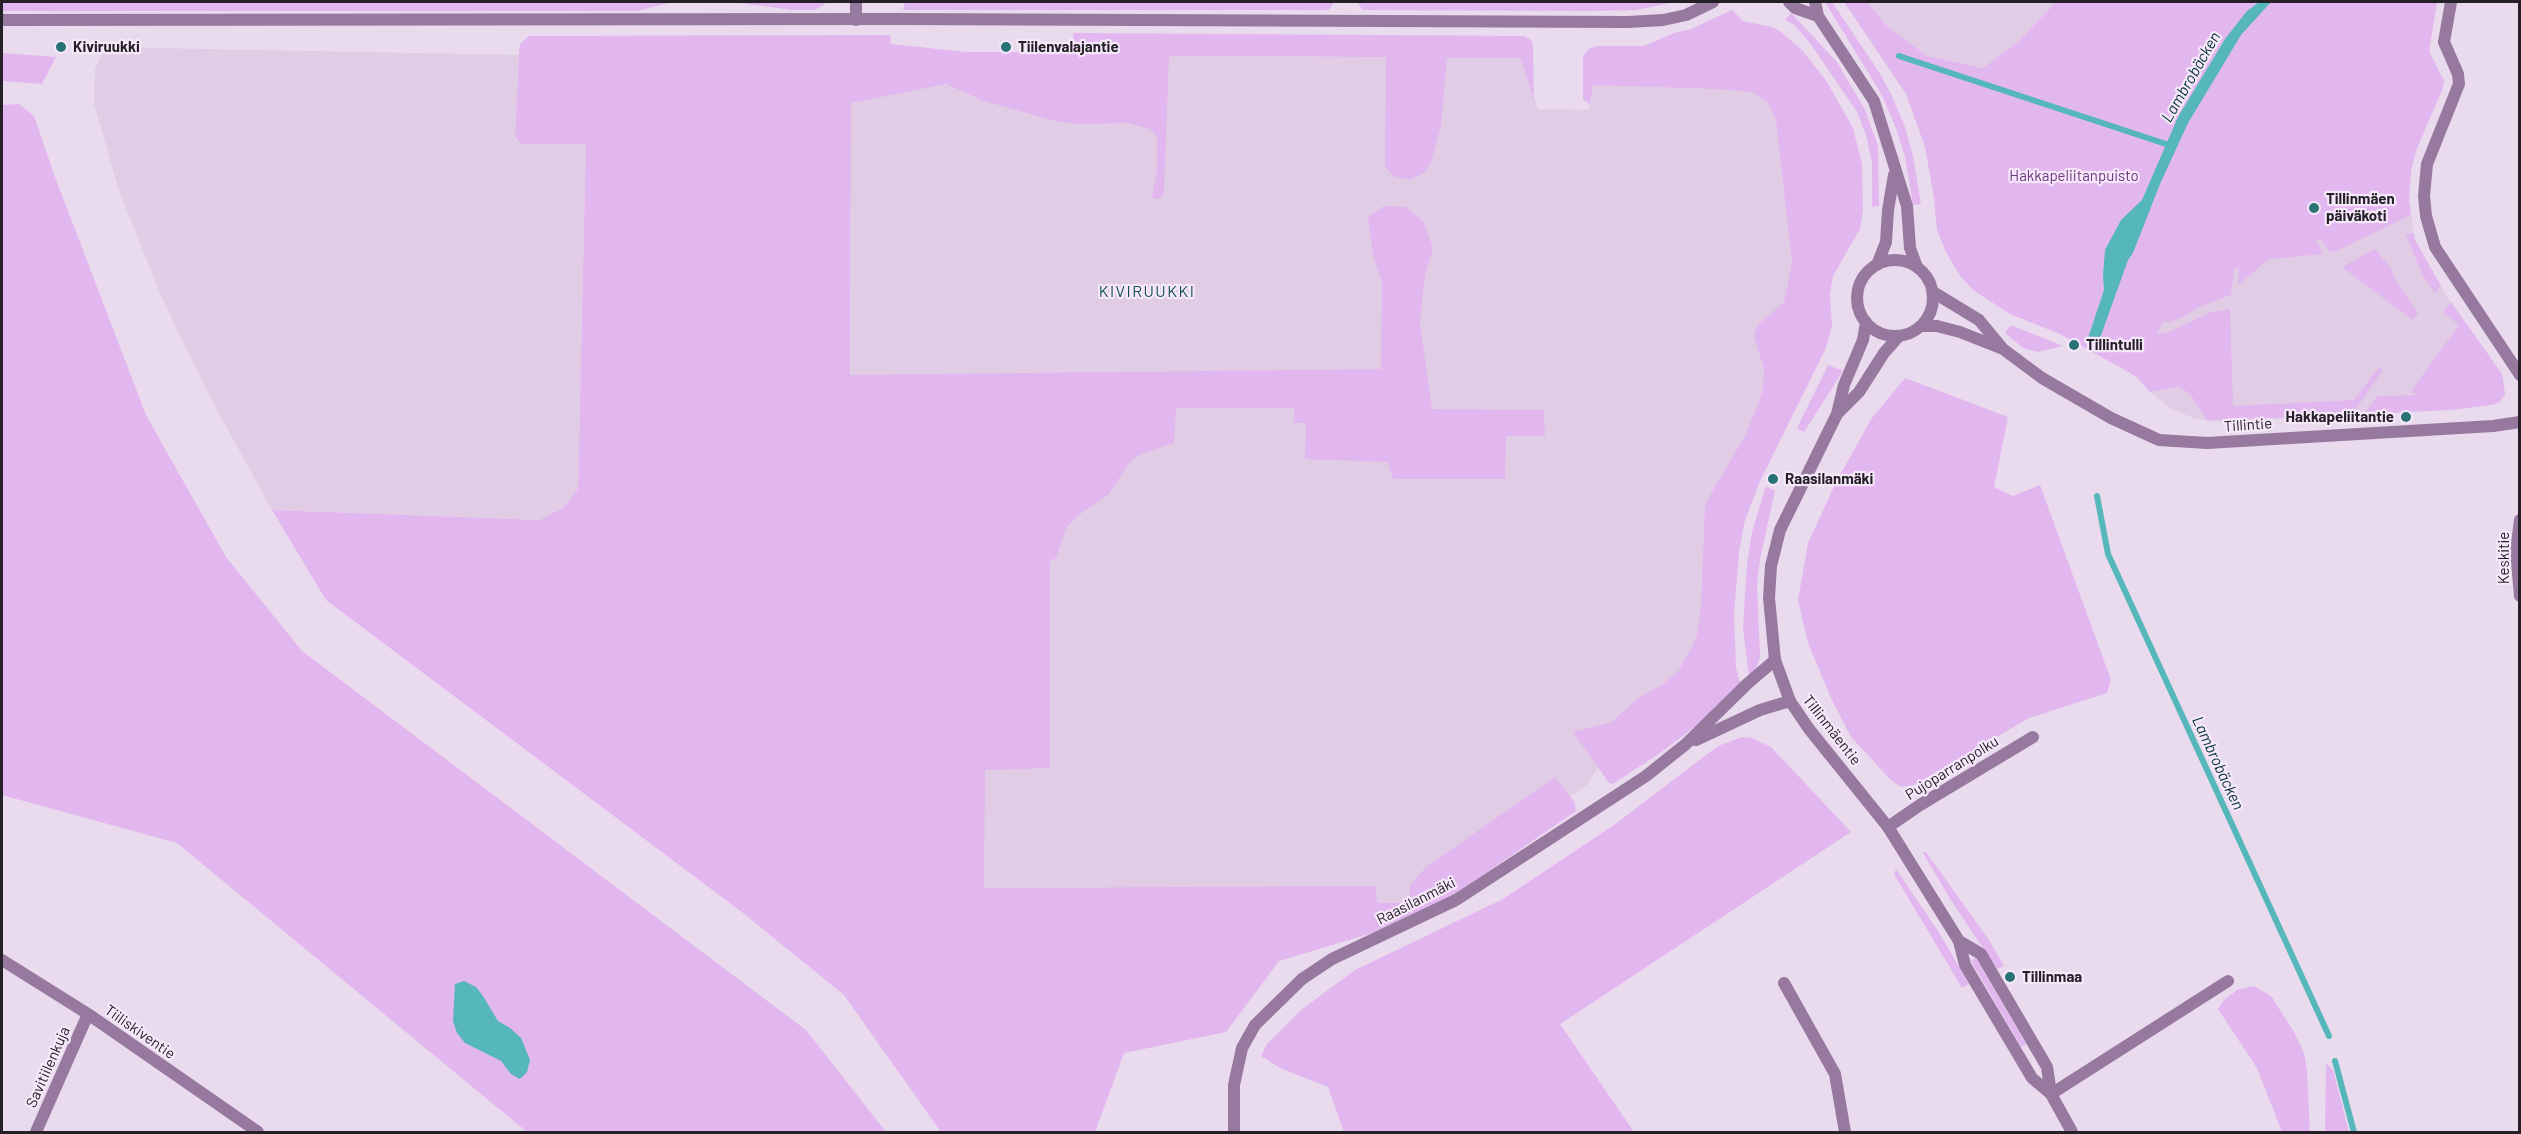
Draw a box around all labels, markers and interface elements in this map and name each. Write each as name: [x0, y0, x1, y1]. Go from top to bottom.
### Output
water label: Lambrobäcken: [2157, 28, 2225, 126]
place label: Kiviruukki: [73, 38, 140, 56]
place label: Tiilenvalajantie: [1018, 38, 1119, 56]
marker: Kiviruukki: [54, 40, 68, 54]
marker: Tiilenvalajantie: [999, 40, 1013, 54]
park label: Hakkapeliitanpuisto: [2009, 167, 2139, 185]
place label: Tillinmäen päiväkoti: [2326, 190, 2395, 225]
marker: Tillinmäen päiväkoti: [2307, 201, 2321, 215]
district label: KIVIRUUKKI: [1099, 282, 1195, 302]
place label: Tillintulli: [2086, 336, 2143, 354]
marker: Tillintulli: [2067, 338, 2081, 352]
place label: Hakkapeliitantie: [2286, 408, 2394, 426]
marker: Hakkapeliitantie: [2399, 410, 2413, 424]
street label: Tillintie: [2223, 414, 2273, 436]
place label: Raasilanmäki: [1785, 470, 1873, 488]
marker: Raasilanmäki: [1766, 472, 1780, 486]
street label: Keskitie: [2495, 532, 2513, 584]
street label: Tillinmäentie: [1799, 691, 1865, 769]
water label: Lambrobäcken: [2188, 713, 2248, 813]
street label: Pujoparranpolku: [1902, 732, 2002, 804]
street label: Raasilanmäki: [1374, 873, 1458, 929]
place label: Tillinmaa: [2022, 968, 2082, 986]
marker: Tillinmaa: [2003, 970, 2017, 984]
street label: Tiiliskiventie: [101, 1001, 179, 1063]
street label: Savitiilenkuja: [22, 1024, 74, 1110]

